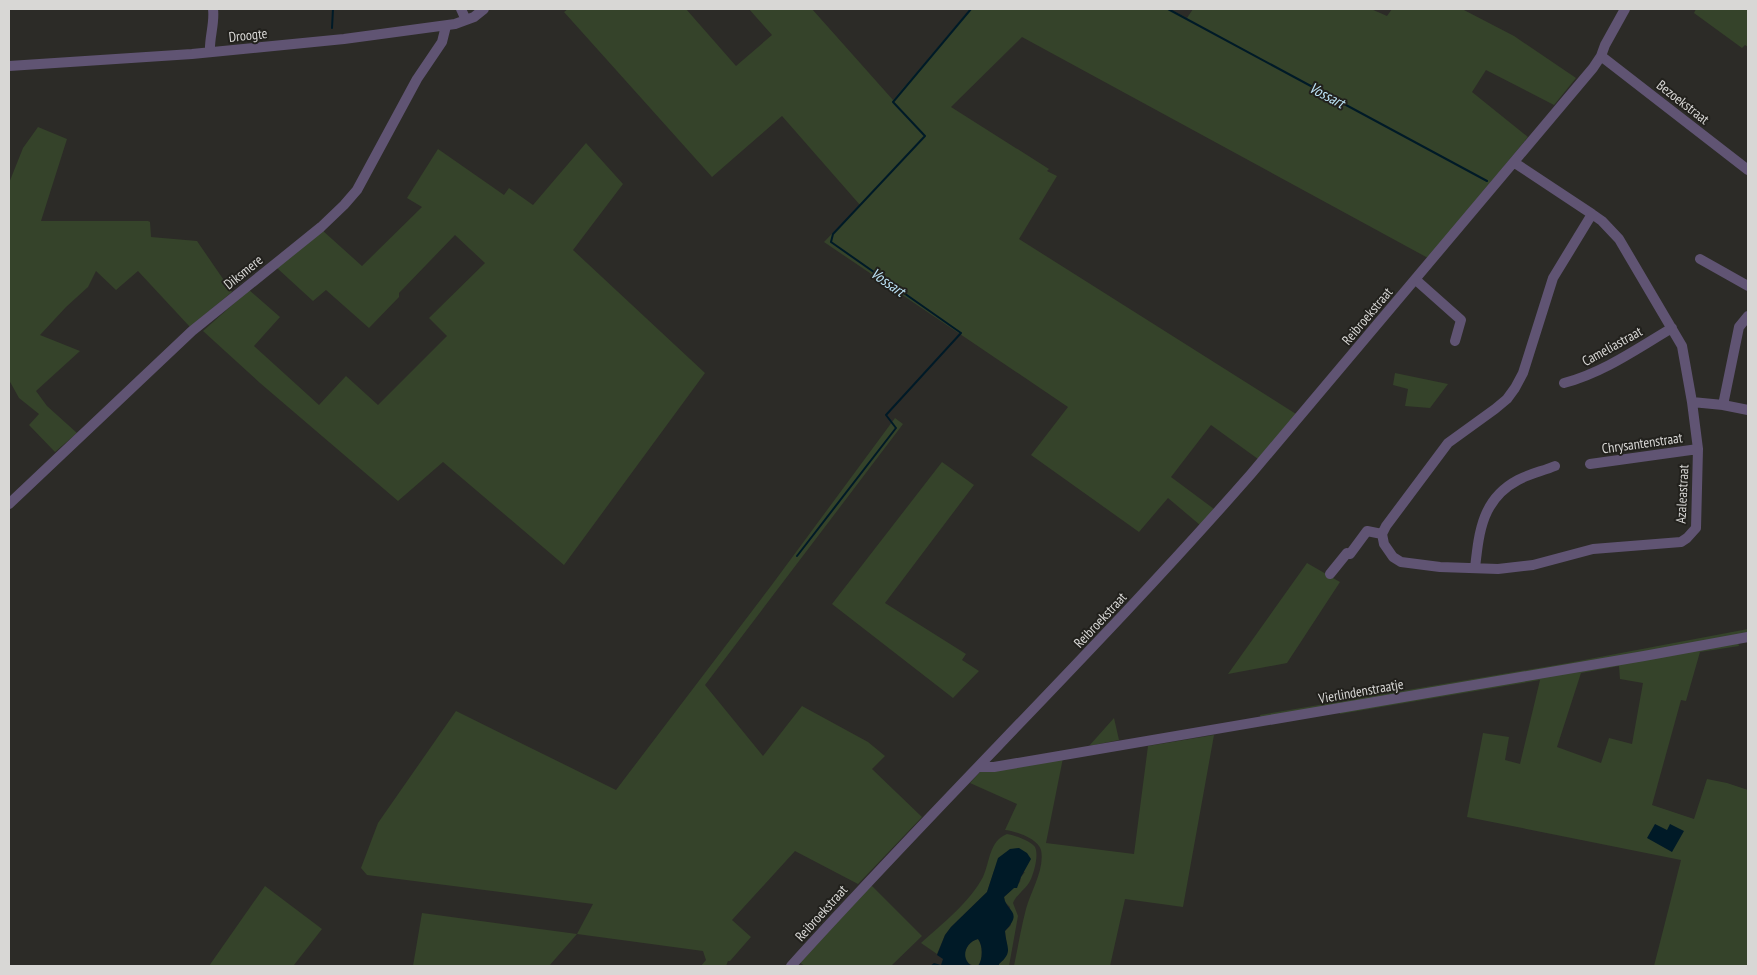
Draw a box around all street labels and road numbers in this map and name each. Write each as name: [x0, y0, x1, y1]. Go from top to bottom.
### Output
street label: Droogte: [228, 24, 268, 46]
street label: Bezoekstraat: [1653, 76, 1713, 128]
street label: Diksmere: [220, 251, 266, 293]
street label: Reibroekstraat: [1338, 283, 1396, 348]
street label: Cameliastraat: [1579, 322, 1645, 370]
street label: Chrysantenstraat: [1600, 428, 1684, 458]
street label: Azaleastraat: [1671, 464, 1693, 524]
street label: Reibroekstraat: [1070, 588, 1130, 652]
street label: Vierlindenstraatje: [1316, 675, 1405, 707]
street label: Reibroekstraat: [791, 881, 851, 945]

